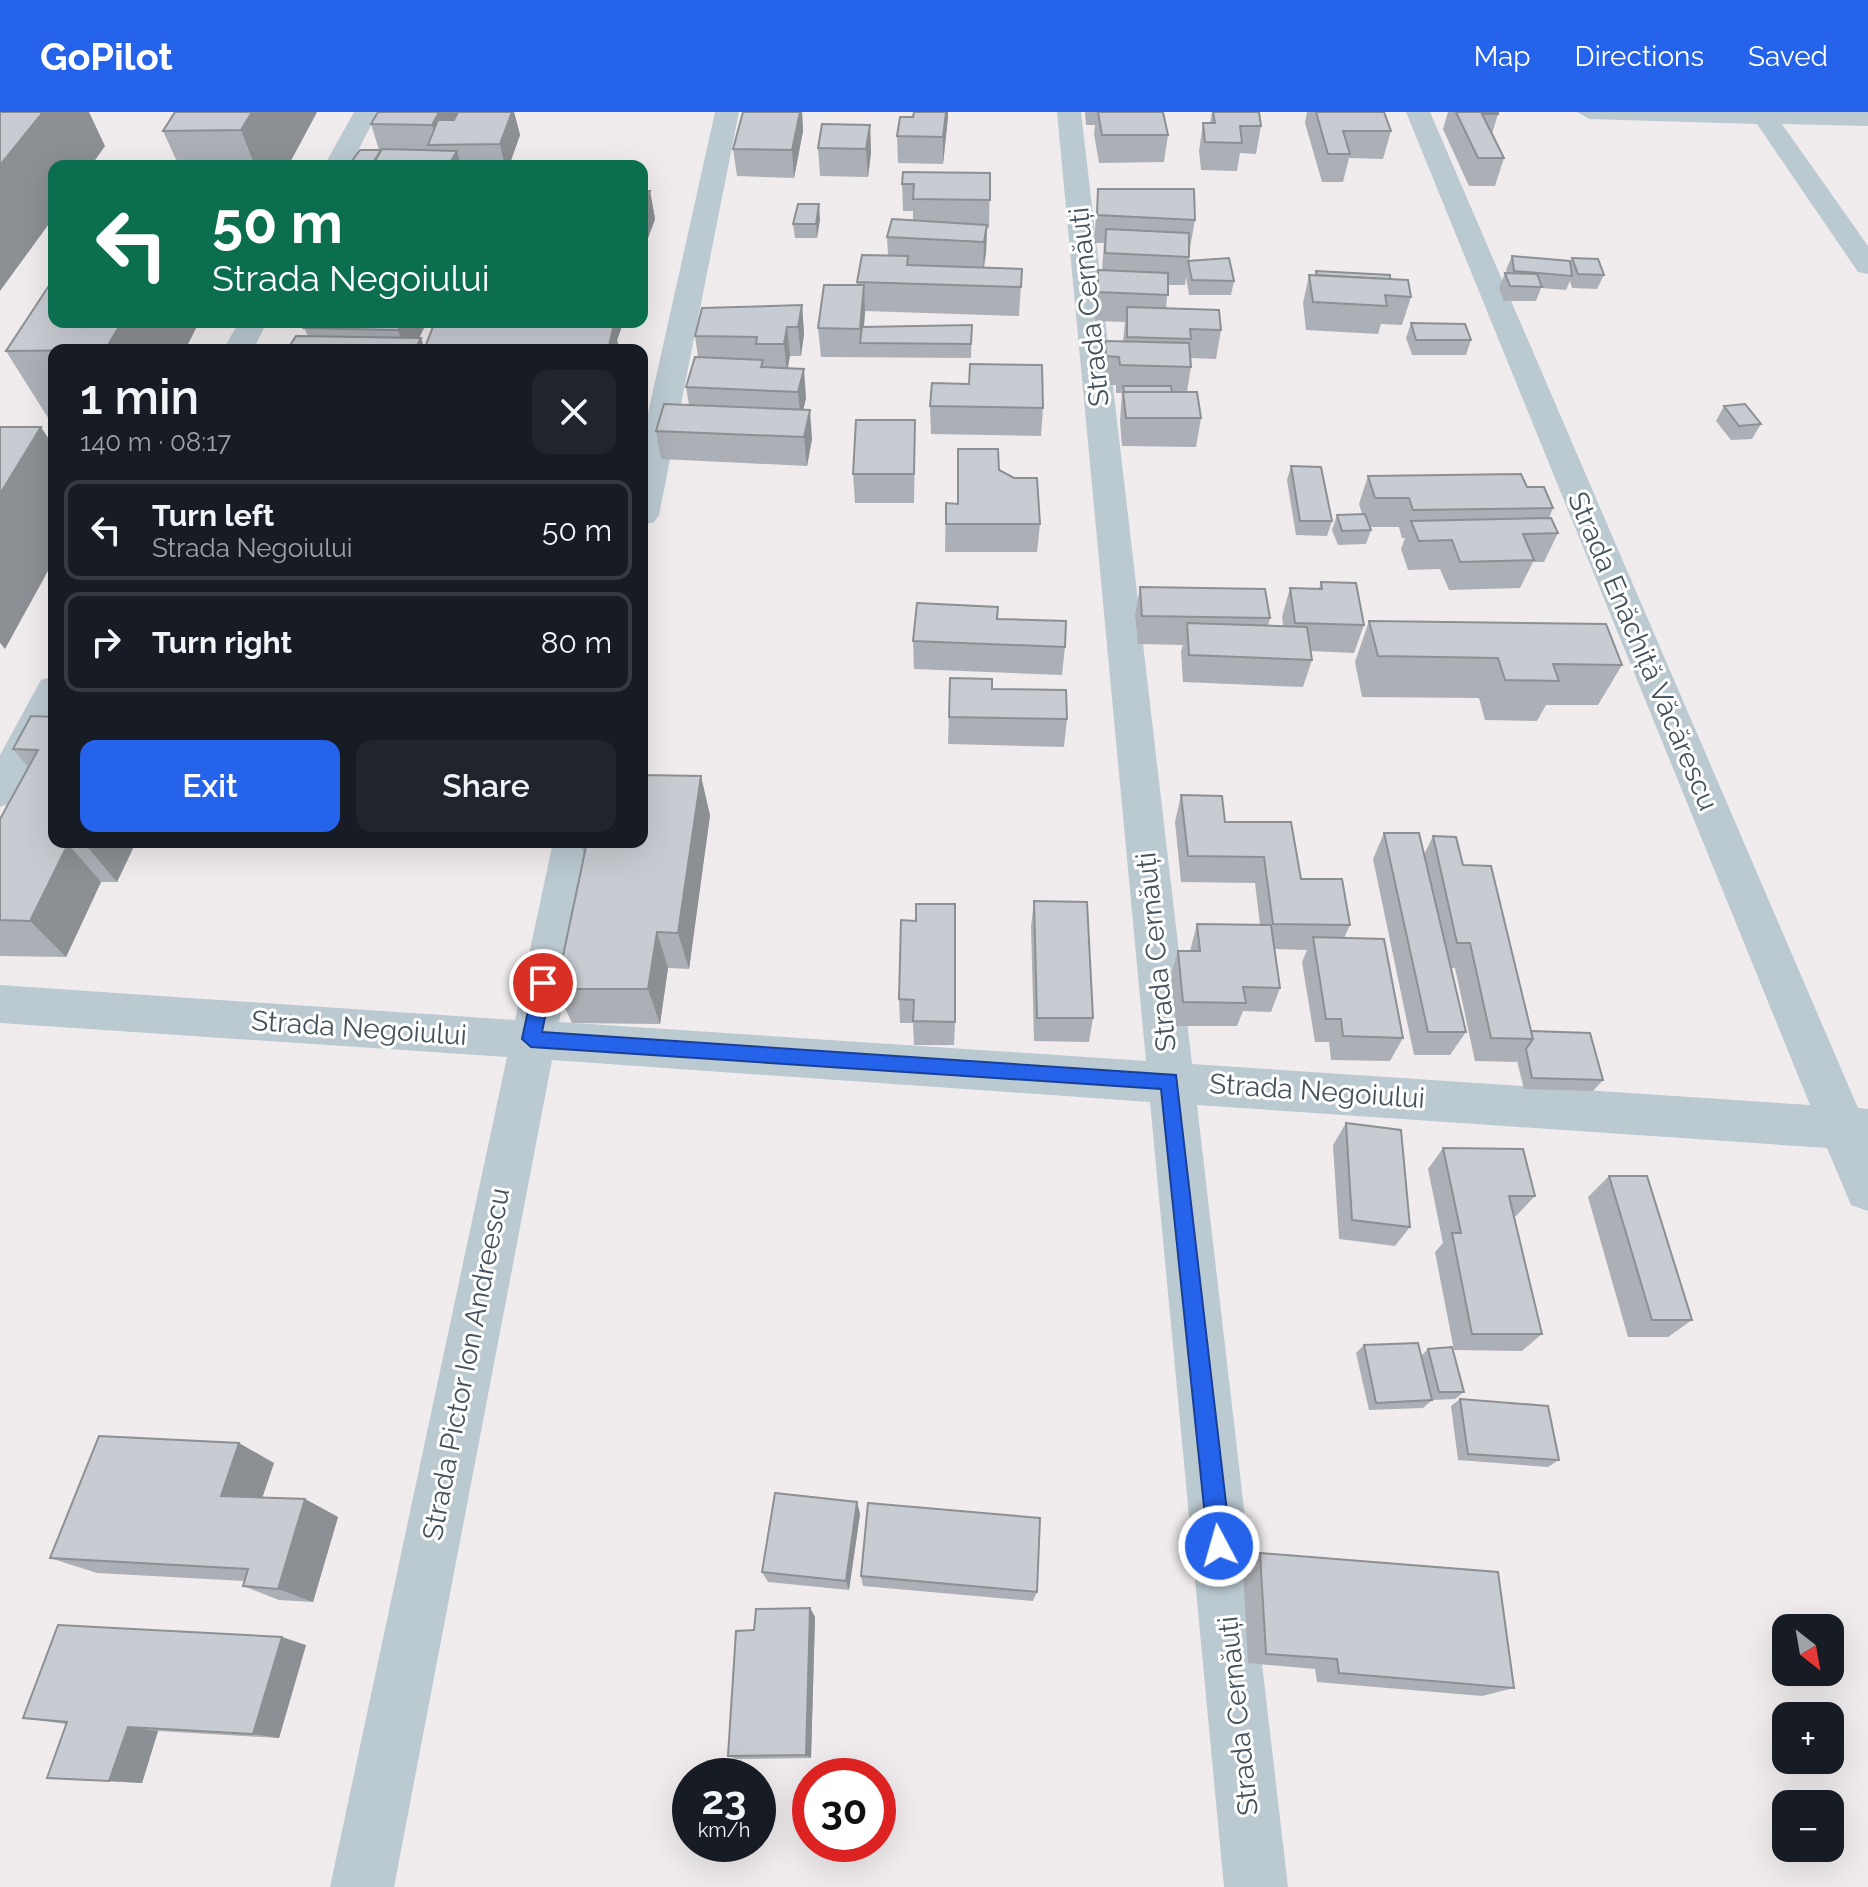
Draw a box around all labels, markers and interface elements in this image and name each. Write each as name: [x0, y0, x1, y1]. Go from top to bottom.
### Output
text: GoPilot: [40, 34, 173, 79]
text: Map: [1474, 40, 1531, 73]
text: Directions: [1575, 40, 1704, 73]
text: Saved: [1748, 40, 1828, 73]
text: 50 m: [212, 190, 343, 256]
icon: left: [80, 192, 184, 296]
street label: Strada Cernăuți: [1062, 206, 1116, 408]
text: Strada Negoiului: [212, 257, 490, 299]
text: 1 min: [80, 369, 199, 425]
button: close: [532, 370, 616, 454]
text: 140 m · 08:17: [80, 427, 231, 457]
street label: Strada Enăchiță Văcărescu: [1561, 487, 1725, 815]
text: Turn left: [152, 498, 274, 533]
icon: left: [84, 508, 128, 552]
text: 50 m: [542, 513, 612, 548]
text: Strada Negoiului: [152, 533, 352, 563]
icon: right: [84, 620, 128, 664]
text: Turn right: [152, 625, 292, 660]
text: 80 m: [541, 625, 612, 660]
button: Exit: [80, 740, 340, 832]
button: Share: [356, 740, 616, 832]
street label: Strada Cernăuți: [1129, 851, 1183, 1053]
pin: [509, 949, 577, 1017]
icon: arrive: [521, 961, 565, 1005]
street label: Strada Negoiului: [250, 1004, 468, 1052]
street label: Strada Negoiului: [1208, 1067, 1426, 1115]
street label: Strada Pictor Ion Andreescu: [416, 1185, 516, 1543]
position arrow: [1177, 1504, 1261, 1588]
north arrow: [1772, 1614, 1844, 1686]
map controls: [1772, 1614, 1844, 1862]
street label: Strada Cernăuți: [1211, 1615, 1265, 1817]
button: +: [1772, 1702, 1844, 1774]
speed limit sign: 30: [792, 1758, 896, 1862]
text: 23: [702, 1776, 746, 1823]
button: −: [1772, 1790, 1844, 1862]
text: km/h: [698, 1818, 750, 1842]

